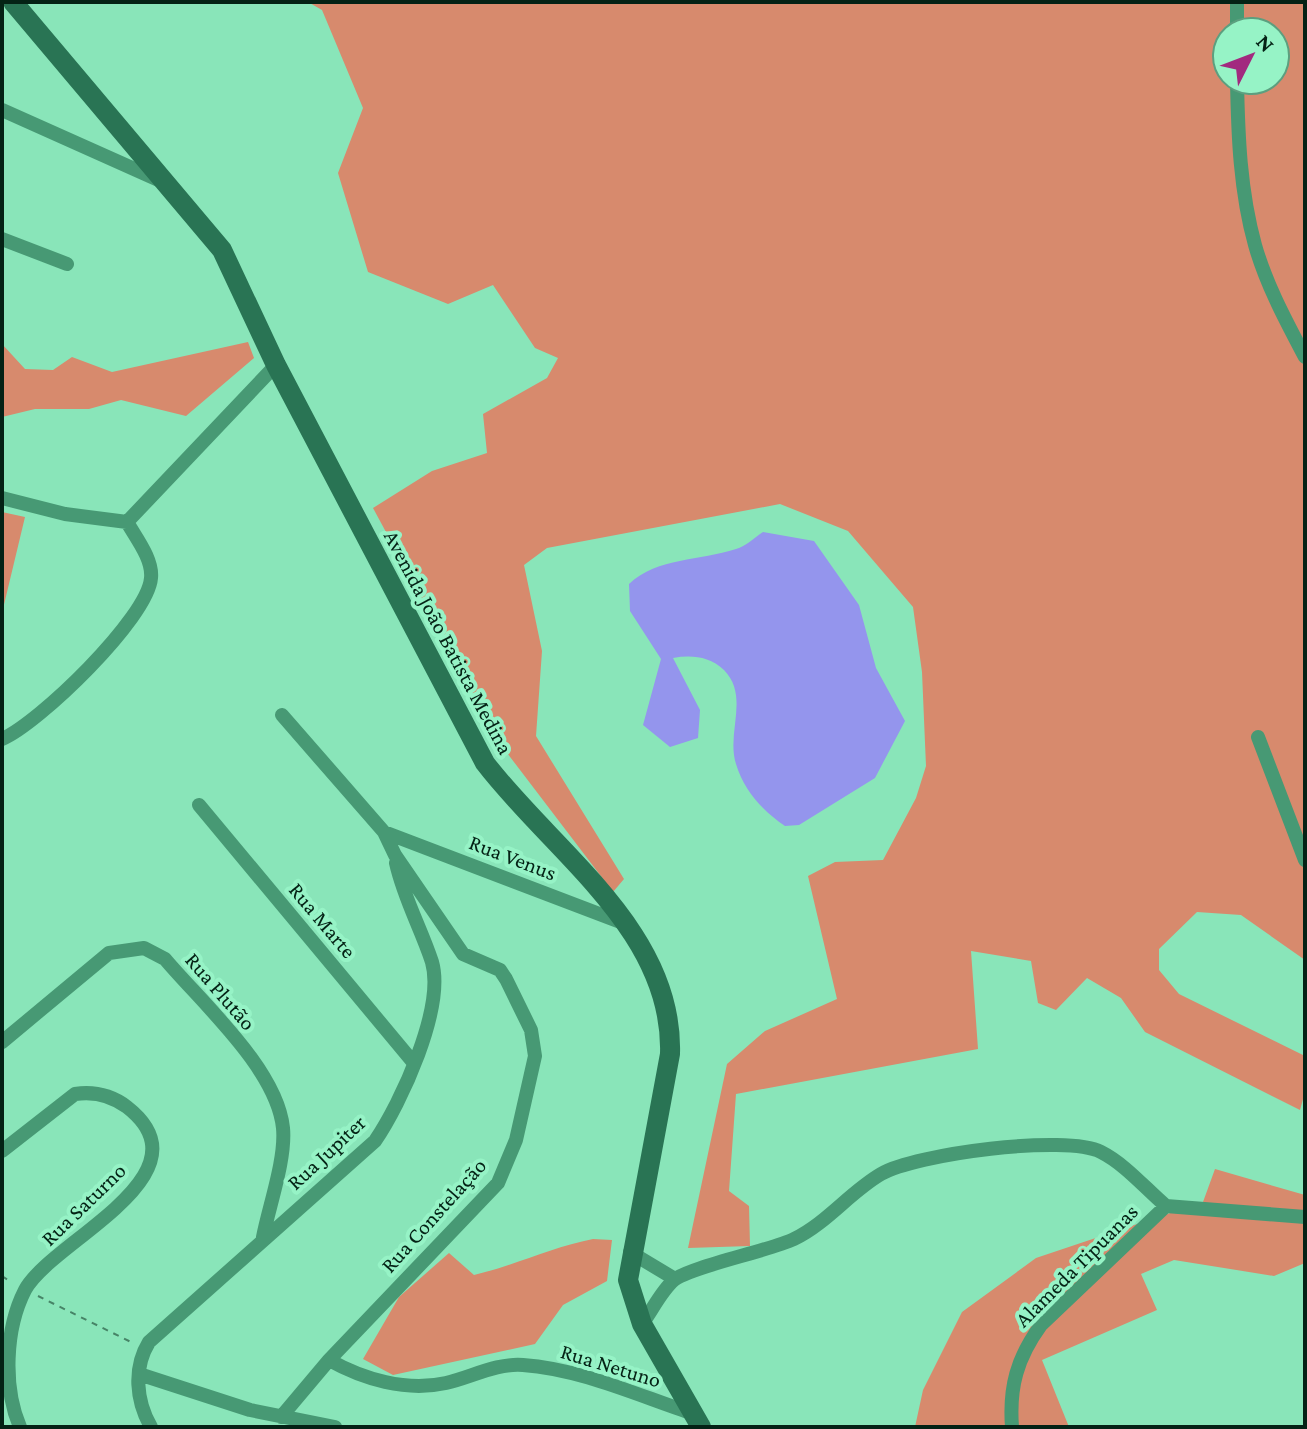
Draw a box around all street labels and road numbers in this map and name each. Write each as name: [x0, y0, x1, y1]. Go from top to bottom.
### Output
street label: Avenida João Batista Medina: [379, 526, 518, 759]
street label: Rua Venus: [466, 829, 560, 885]
street label: Rua Marte: [284, 877, 361, 963]
street label: Rua Plutão: [180, 947, 261, 1035]
street label: Rua Jupiter: [282, 1110, 371, 1195]
street label: Rua Constelação: [376, 1153, 491, 1278]
street label: Rua Saturno: [36, 1158, 131, 1251]
street label: Alameda Tipuanas: [1010, 1199, 1143, 1332]
street label: Rua Netuno: [558, 1338, 664, 1393]

